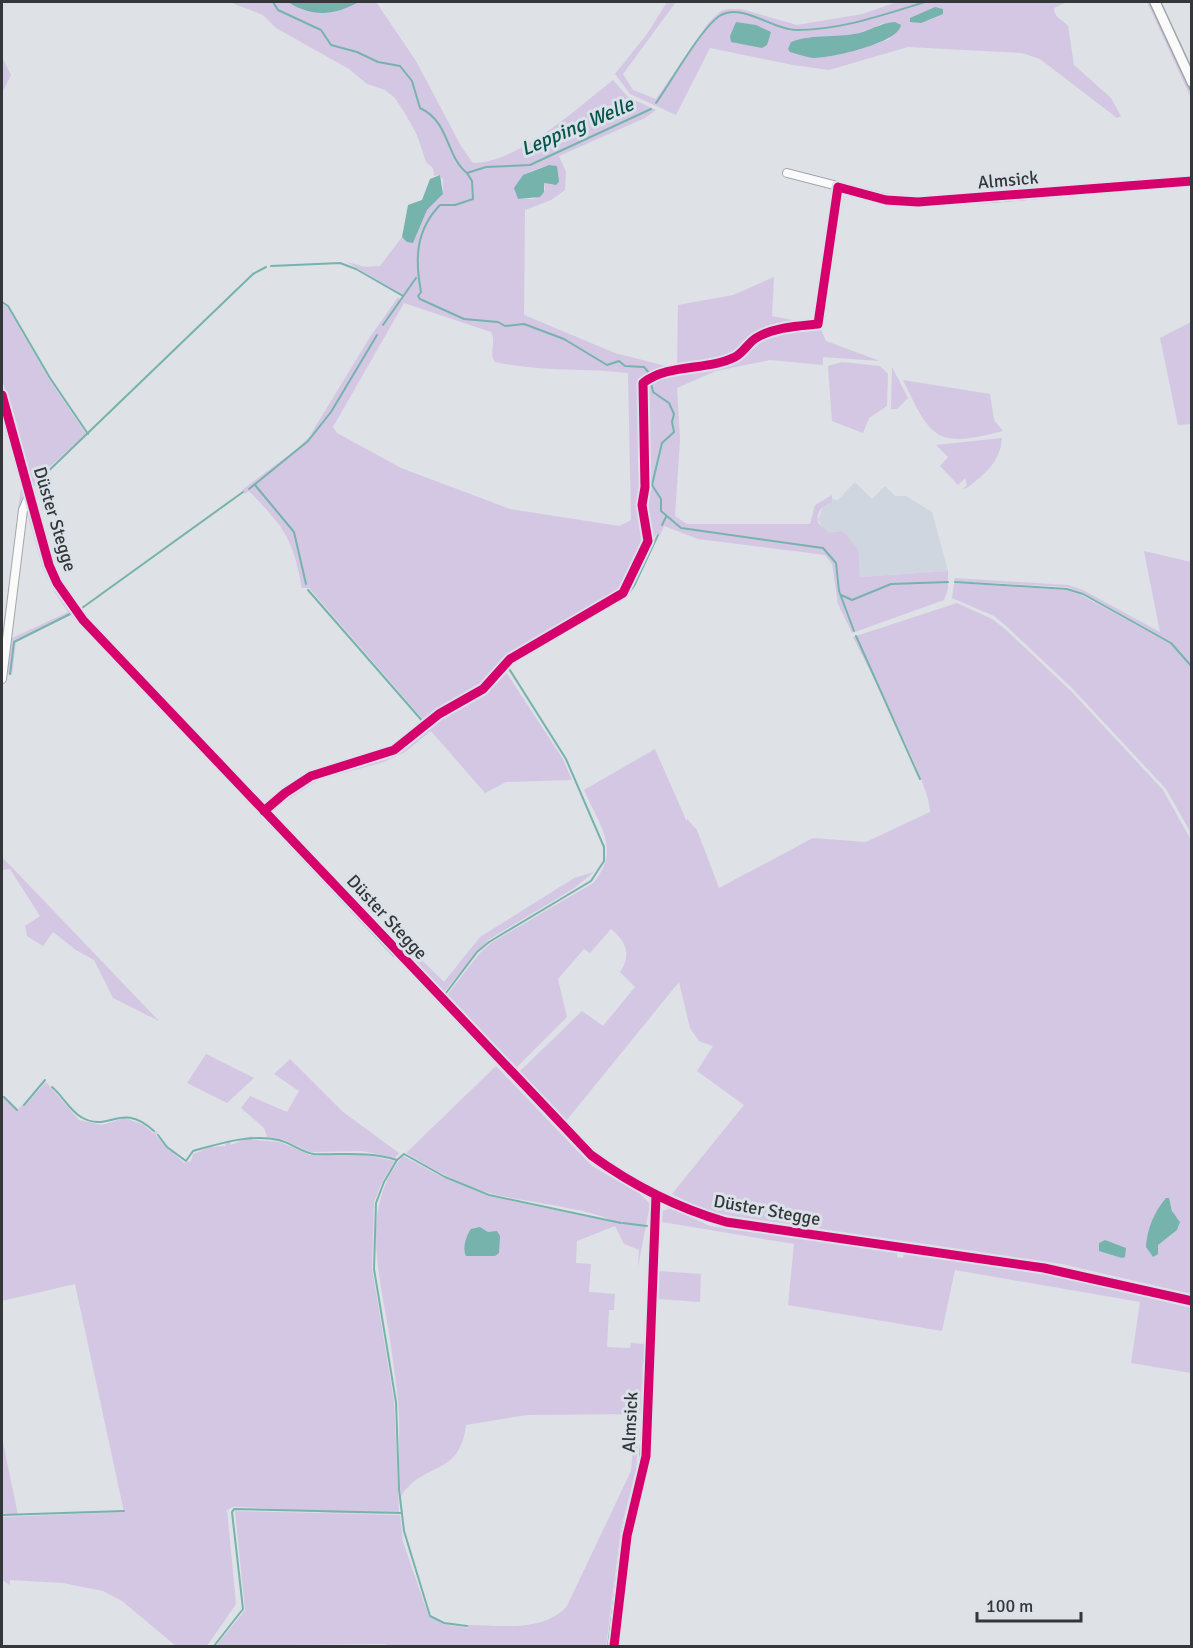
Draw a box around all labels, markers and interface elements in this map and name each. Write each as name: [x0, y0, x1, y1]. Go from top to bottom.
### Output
water label: Lepping Welle: [517, 91, 638, 161]
street label: Almsick: [977, 166, 1039, 194]
street label: Düster Stegge: [29, 464, 81, 574]
street label: Düster Stegge: [342, 870, 432, 964]
street label: Düster Stegge: [712, 1190, 822, 1230]
street label: Almsick: [617, 1391, 643, 1453]
scale bar: [977, 1585, 1080, 1623]
text: 100 m: [986, 1595, 1033, 1617]

